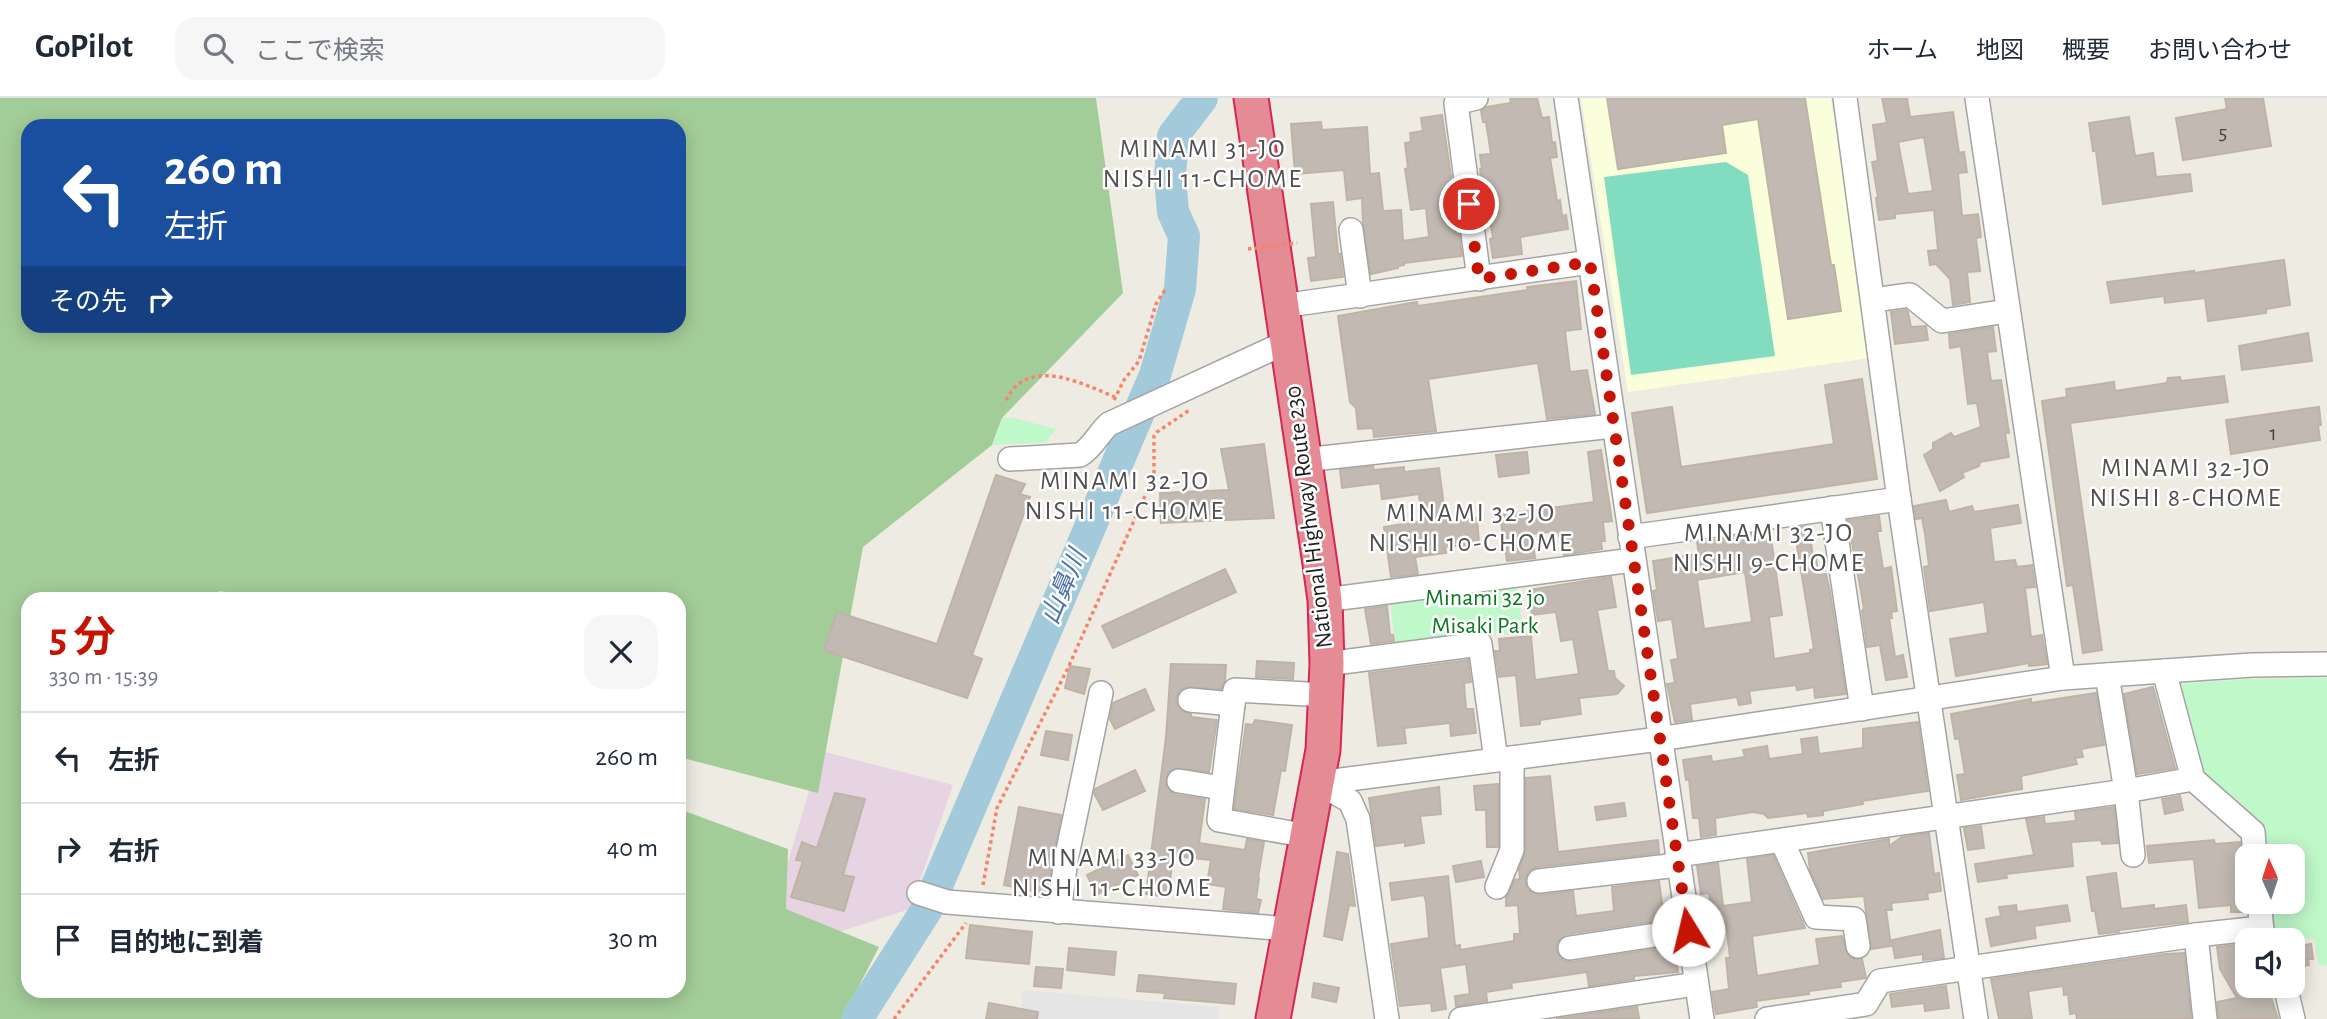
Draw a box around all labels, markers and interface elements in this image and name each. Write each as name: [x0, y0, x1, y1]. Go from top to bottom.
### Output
search box: [175, 17, 665, 80]
icon: search: [199, 29, 237, 67]
text: GoPilot: [35, 31, 133, 64]
text: ここで検索: [255, 38, 385, 64]
text: ホーム: [1867, 39, 1938, 63]
text: 地図: [1976, 39, 2024, 63]
text: 概要: [2062, 39, 2110, 63]
text: お問い合わせ: [2148, 39, 2292, 63]
house number: 5: [2219, 122, 2227, 143]
district label: MINAMI 31-JO NISHI 11-CHOME: [1103, 136, 1303, 192]
text: 260 m: [164, 145, 283, 194]
icon: left: [49, 147, 140, 238]
pin: [1439, 174, 1499, 234]
icon: arrive: [1450, 185, 1488, 223]
text: 左折: [164, 211, 228, 243]
icon: right: [141, 280, 179, 318]
text: その先: [49, 289, 127, 315]
street label: National Highway Route 230: [1281, 384, 1337, 650]
house number: 1: [2269, 423, 2277, 444]
district label: MINAMI 32-JO NISHI 8-CHOME: [2090, 455, 2282, 511]
district label: MINAMI 32-JO NISHI 11-CHOME: [1025, 468, 1225, 524]
district label: MINAMI 32-JO NISHI 10-CHOME: [1368, 500, 1574, 556]
district label: MINAMI 32-JO NISHI 9-CHOME: [1673, 520, 1865, 576]
water label: 山鼻川: [1036, 543, 1092, 628]
park label: Minami 32 jo Misaki Park: [1425, 586, 1545, 638]
button: close: [584, 615, 658, 689]
text: 5 分: [49, 617, 116, 659]
text: 330 m · 15:39: [49, 666, 158, 689]
icon: left: [49, 739, 87, 777]
text: 260 m: [595, 744, 658, 770]
text: 左折: [108, 748, 160, 774]
icon: right: [49, 830, 87, 868]
text: 40 m: [607, 835, 658, 861]
text: 右折: [108, 839, 160, 865]
north arrow: [2235, 844, 2305, 914]
map controls: [2235, 844, 2305, 998]
district label: MINAMI 33-JO NISHI 11-CHOME: [1012, 845, 1212, 901]
position arrow: [1651, 893, 1725, 967]
icon: arrive: [49, 921, 87, 959]
text: 30 m: [608, 926, 658, 952]
button: sound: [2235, 928, 2305, 998]
text: 目的地に到着: [108, 930, 264, 956]

